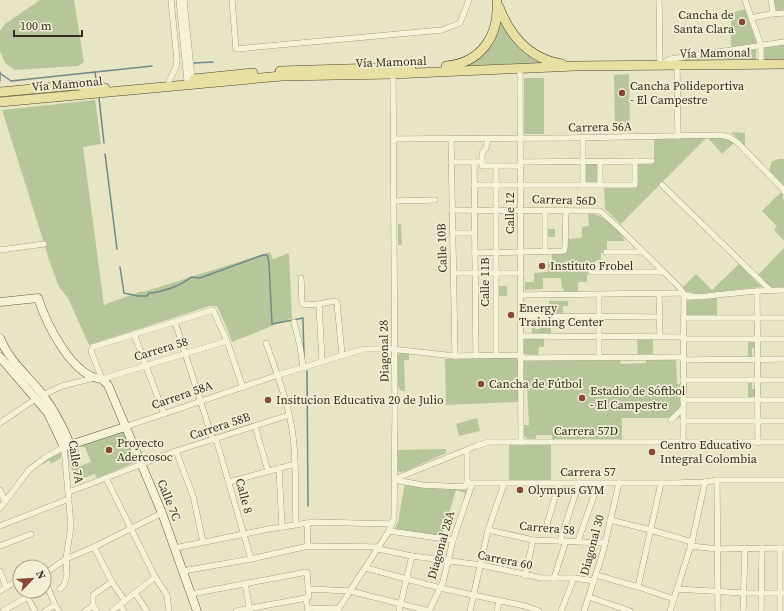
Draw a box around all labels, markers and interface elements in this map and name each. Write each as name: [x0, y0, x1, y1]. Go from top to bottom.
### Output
place label: Cancha de Santa Clara: [674, 7, 735, 37]
scale bar: [14, 12, 82, 38]
marker: Cancha de Santa Clara: [737, 17, 747, 27]
text: 100 m: [20, 18, 52, 34]
street label: Vía Mamonal: [679, 44, 751, 62]
street label: Vía Mamonal: [355, 53, 427, 71]
street label: Vía Mamonal: [31, 73, 104, 95]
place label: Cancha Polideportiva - El Campestre: [630, 78, 745, 108]
marker: Cancha Polideportiva - El Campestre: [617, 88, 627, 98]
street label: Carrera 56A: [568, 118, 632, 136]
street label: Carrera 56D: [532, 191, 596, 209]
street label: Calle 12: [502, 192, 518, 234]
street label: Calle 10B: [433, 223, 451, 273]
street label: Calle 11B: [477, 257, 493, 307]
place label: Instituto Frobel: [550, 258, 634, 274]
marker: Instituto Frobel: [537, 261, 547, 271]
place label: Energy Training Center: [519, 300, 604, 330]
marker: Energy Training Center: [506, 310, 516, 320]
street label: Diagonal 28: [375, 320, 393, 382]
street label: Carrera 58: [132, 333, 190, 365]
place label: Cancha de Fútbol: [489, 376, 582, 392]
street label: Carrera 58A: [149, 377, 215, 413]
marker: Cancha de Fútbol: [476, 379, 486, 389]
place label: Estadio de Sóftbol - El Campestre: [590, 383, 686, 413]
place label: Insitucion Educativa 20 de Julio: [276, 392, 444, 408]
marker: Estadio de Sóftbol - El Campestre: [577, 393, 587, 403]
marker: Insitucion Educativa 20 de Julio: [263, 395, 273, 405]
street label: Carrera 58B: [187, 408, 253, 443]
street label: Carrera 57D: [554, 423, 618, 439]
place label: Proyecto Adercosoc: [117, 435, 173, 465]
place label: Centro Educativo Integral Colombia: [660, 437, 758, 467]
street label: Calle 7A: [65, 439, 87, 485]
marker: Proyecto Adercosoc: [104, 445, 114, 455]
marker: Centro Educativo Integral Colombia: [647, 447, 657, 457]
street label: Carrera 57: [560, 464, 616, 480]
street label: Calle 7C: [153, 477, 185, 523]
street label: Calle 8: [232, 477, 256, 515]
place label: Olympus GYM: [528, 482, 605, 498]
marker: Olympus GYM: [515, 485, 525, 495]
street label: Diagonal 28A: [424, 509, 458, 581]
street label: Diagonal 30: [576, 513, 608, 577]
street label: Carrera 58: [519, 518, 575, 538]
street label: Carrera 60: [476, 547, 534, 573]
north arrow: [12, 559, 52, 599]
text: N: [32, 568, 49, 582]

